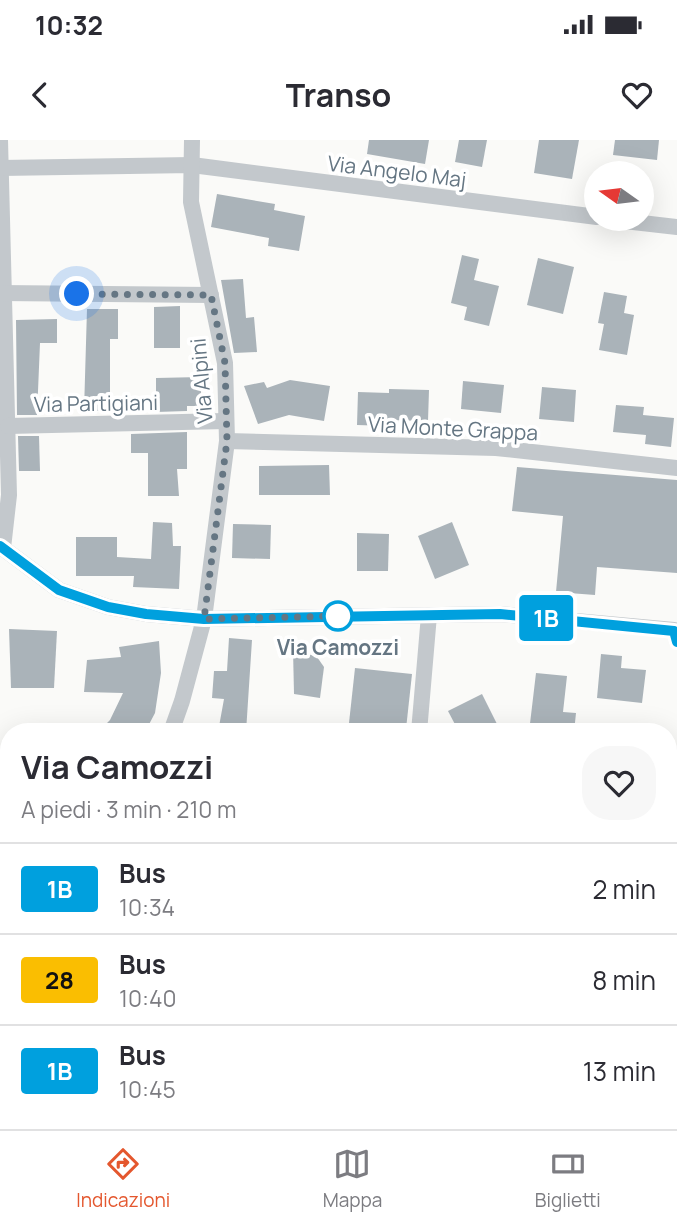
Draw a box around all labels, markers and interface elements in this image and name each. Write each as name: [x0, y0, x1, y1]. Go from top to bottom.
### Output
text: 10:32: [35, 7, 103, 43]
text: Transo: [286, 73, 391, 117]
icon: back: [21, 76, 59, 114]
icon: heart: [618, 76, 656, 114]
street label: Via Angelo Maj: [326, 149, 468, 193]
north arrow: [584, 161, 654, 231]
map controls: [584, 161, 654, 231]
your location: [59, 276, 94, 311]
street label: Via Alpini: [183, 337, 219, 425]
street label: Via Partigiani: [34, 388, 158, 418]
street label: Via Monte Grappa: [367, 410, 539, 446]
line badge: 1B: [514, 595, 578, 641]
marker: Via Camozzi: [323, 601, 353, 631]
text: 1B: [533, 601, 559, 634]
place label: Via Camozzi: [277, 633, 399, 661]
text: Via Camozzi: [21, 744, 213, 789]
button: heart: [582, 746, 656, 820]
text: A piedi · 3 min · 210 m: [21, 793, 237, 825]
text: Bus: [119, 855, 166, 891]
text: 2 min: [592, 871, 656, 907]
text: 1B: [47, 872, 72, 905]
text: 10:34: [119, 891, 175, 923]
text: Bus: [119, 946, 166, 982]
text: 8 min: [592, 962, 656, 998]
text: 28: [45, 963, 74, 996]
text: 10:40: [119, 982, 176, 1014]
text: Bus: [119, 1037, 166, 1073]
text: 13 min: [583, 1053, 656, 1089]
text: 1B: [47, 1054, 72, 1087]
text: 10:45: [119, 1073, 176, 1105]
tab: Indicazioni: [76, 1145, 170, 1213]
tab: Mappa: [323, 1145, 382, 1213]
tab: Biglietti: [535, 1145, 601, 1213]

